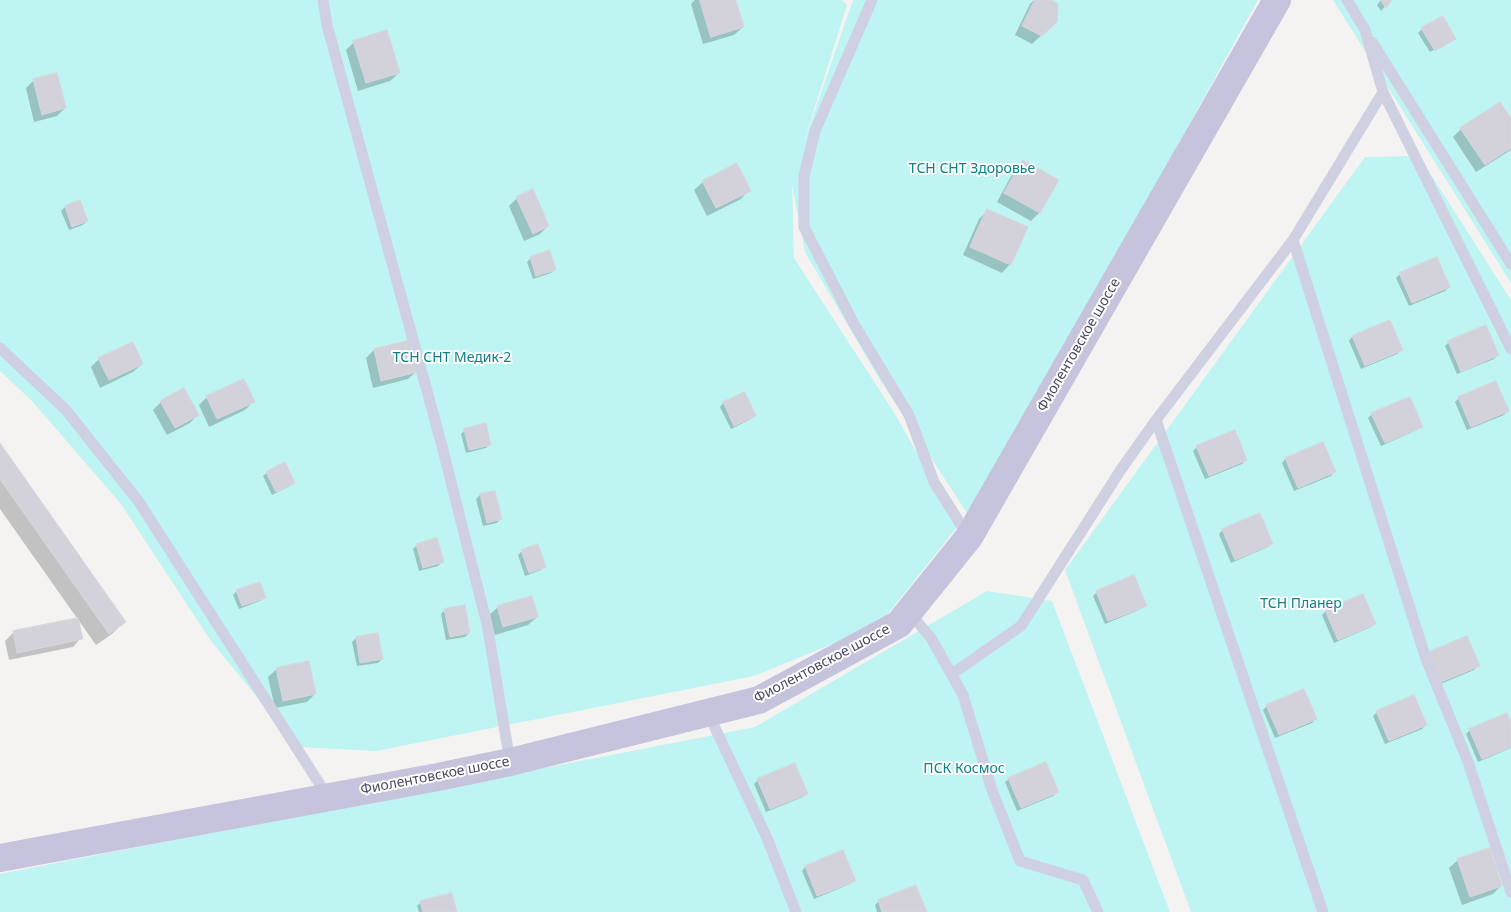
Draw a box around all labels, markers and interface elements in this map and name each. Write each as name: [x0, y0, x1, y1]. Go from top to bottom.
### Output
park label: ТСН СНТ Здоровье: [909, 161, 1035, 177]
street label: Фиолентовское шоссе: [1034, 275, 1124, 415]
park label: ТСН СНТ Медик-2: [393, 350, 511, 366]
park label: ТСН Планер: [1260, 596, 1342, 612]
street label: Фиолентовское шоссе: [751, 621, 893, 707]
street label: Фиолентовское шоссе: [359, 753, 511, 799]
park label: ПСК Космос: [923, 761, 1005, 777]

